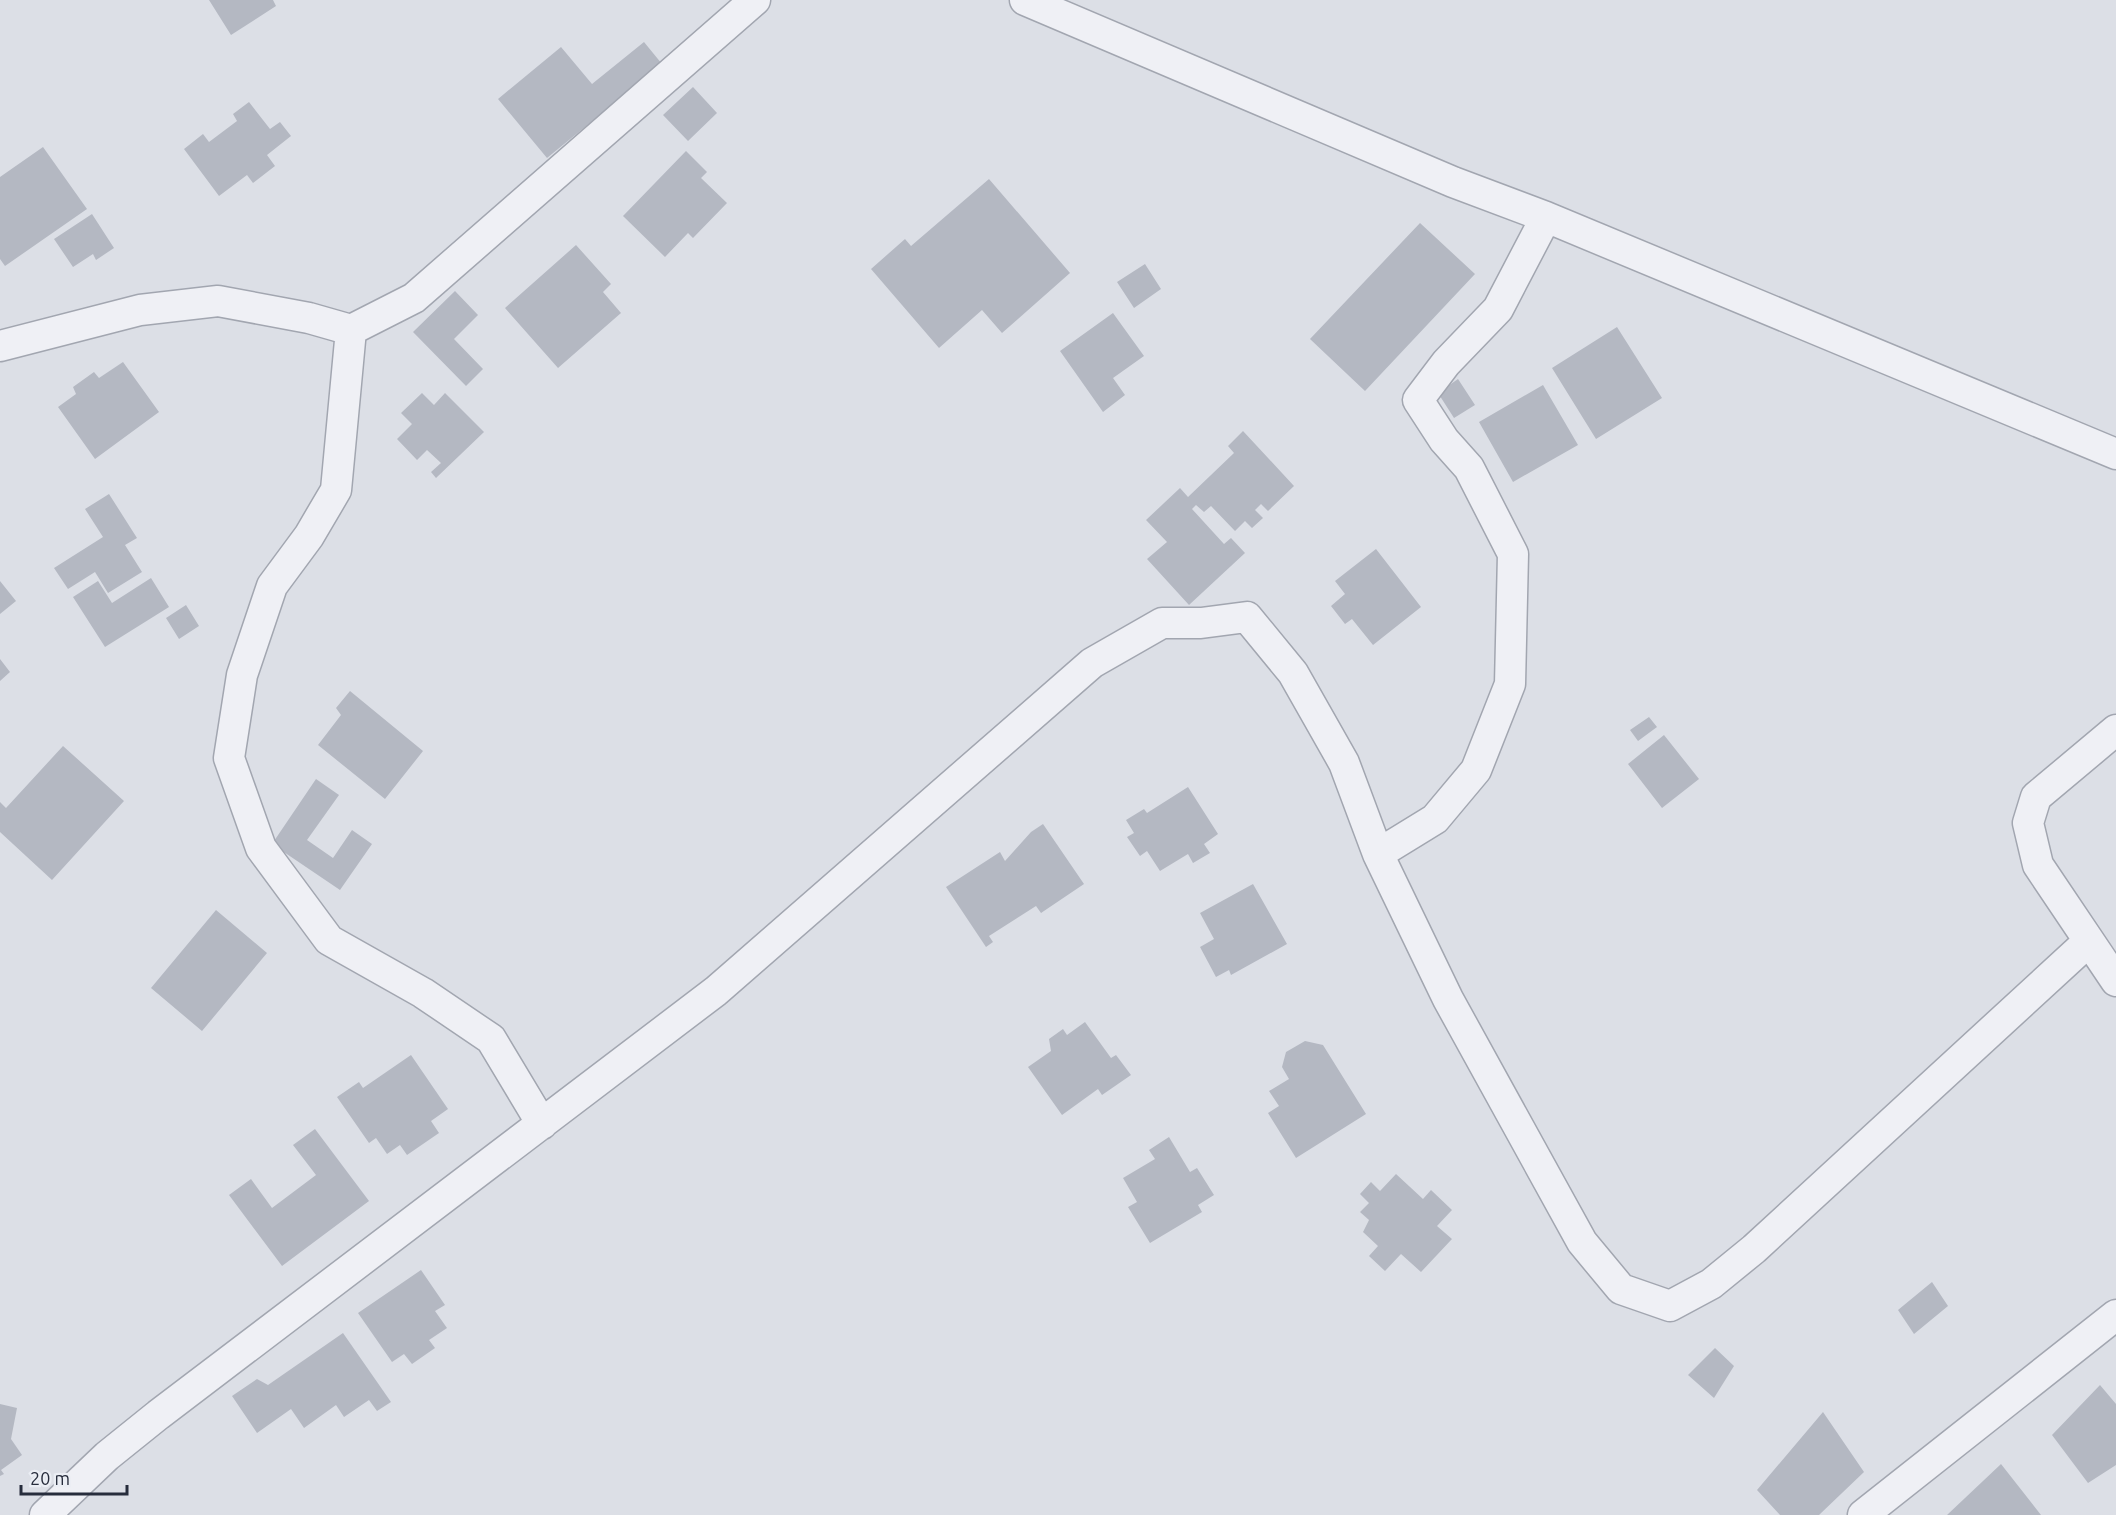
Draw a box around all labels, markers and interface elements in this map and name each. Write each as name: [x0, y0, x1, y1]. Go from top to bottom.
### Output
scale bar: [21, 1458, 128, 1496]
text: 20 m: [30, 1468, 70, 1488]

